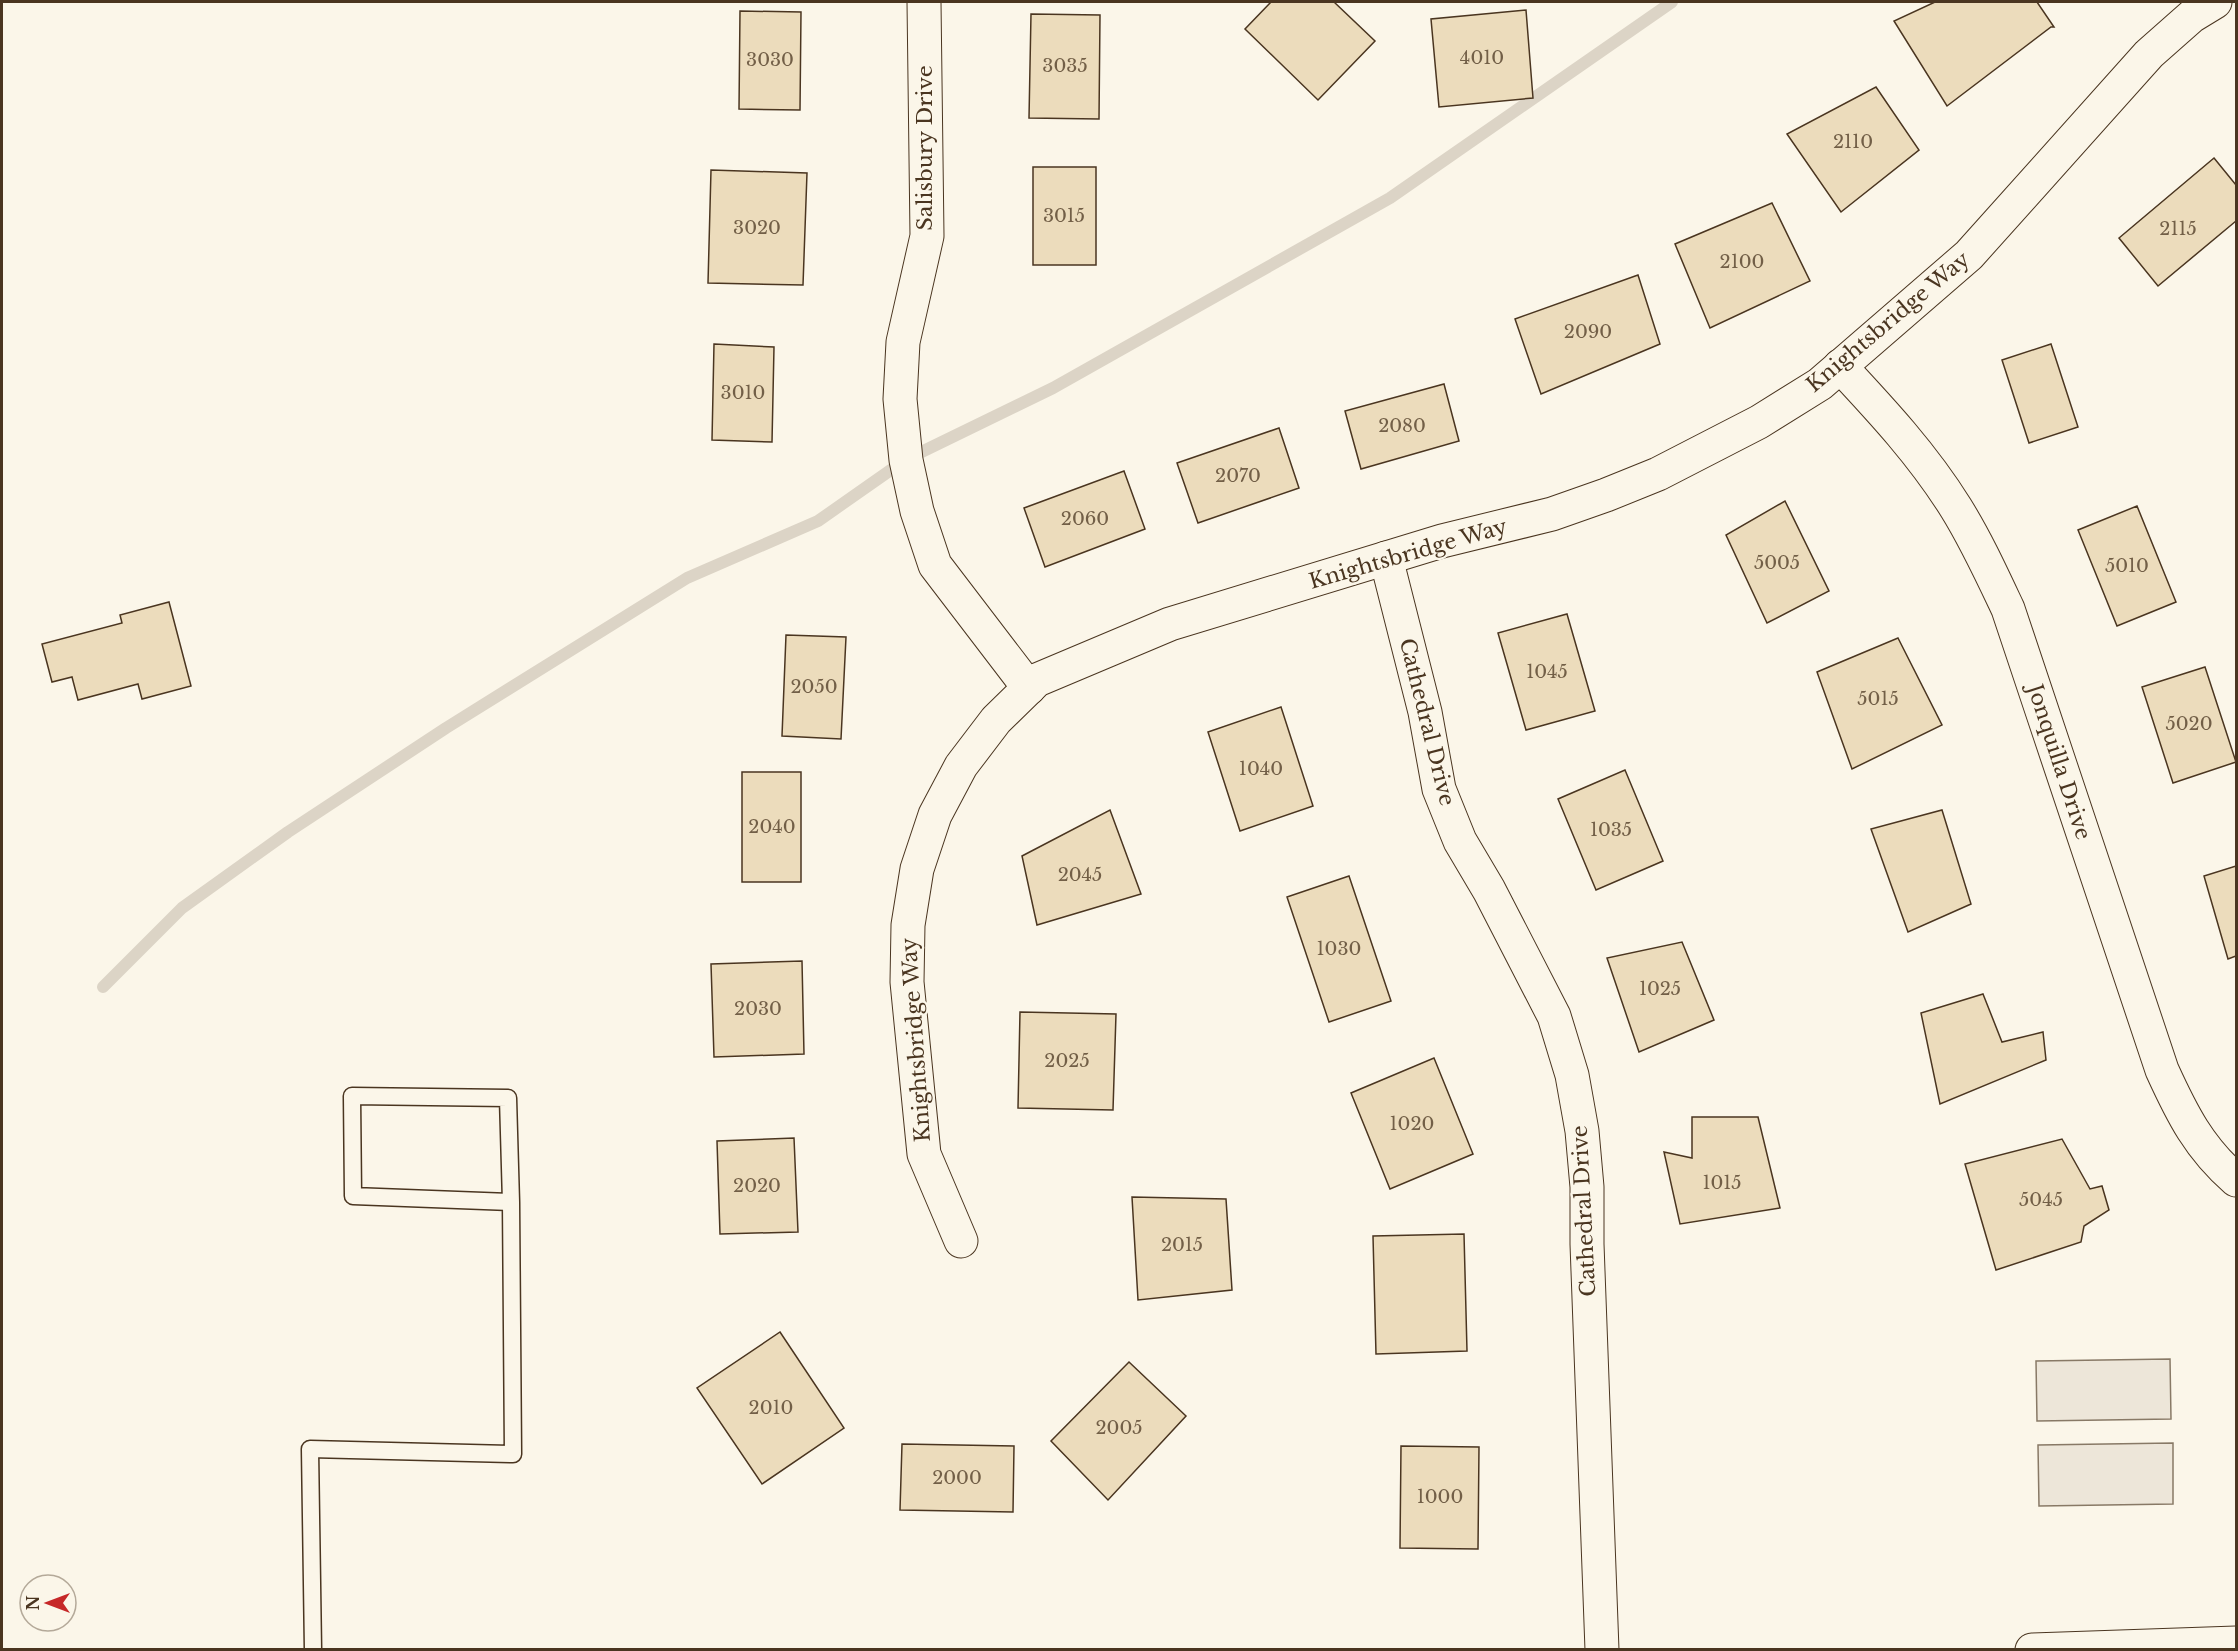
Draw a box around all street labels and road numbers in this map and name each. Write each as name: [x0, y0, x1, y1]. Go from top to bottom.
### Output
street label: Salisbury Drive: [912, 65, 938, 231]
street label: Knightsbridge Way: [1801, 246, 1975, 398]
street label: Knightsbridge Way: [1306, 513, 1511, 595]
street label: Cathedral Drive: [1394, 636, 1460, 808]
street label: Jonquilla Drive: [2021, 678, 2096, 843]
street label: Knightsbridge Way: [896, 936, 936, 1143]
street label: Cathedral Drive: [1567, 1125, 1601, 1297]

